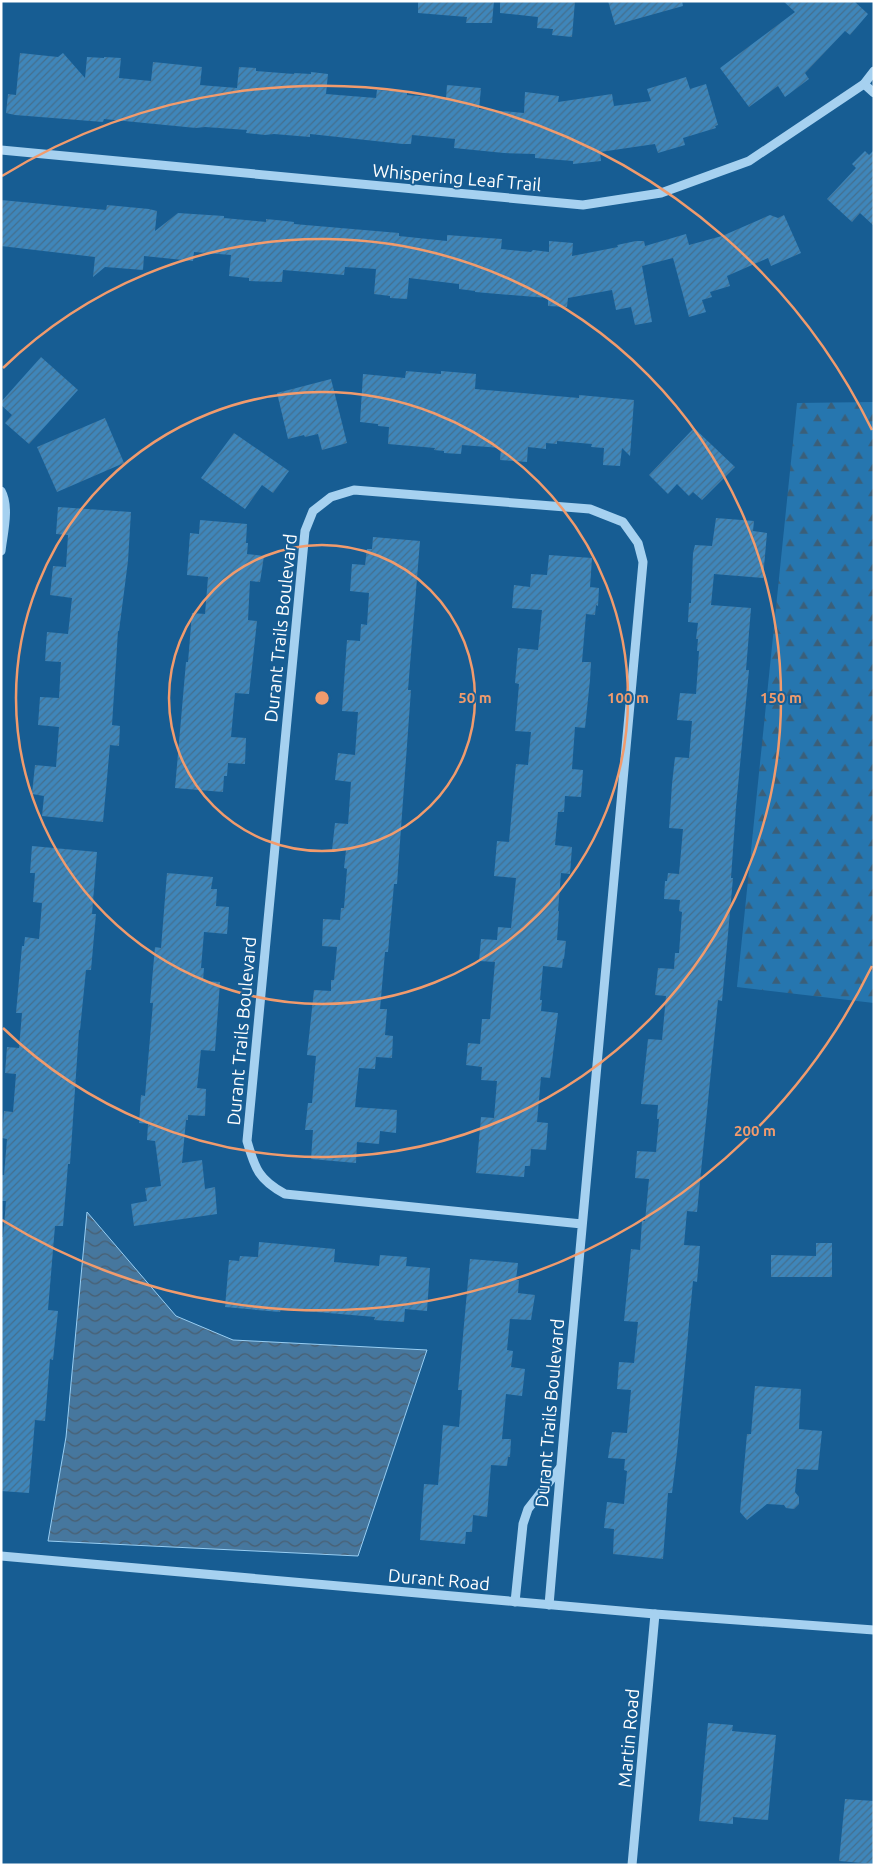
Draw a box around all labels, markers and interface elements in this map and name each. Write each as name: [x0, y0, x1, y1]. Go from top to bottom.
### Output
street label: Whispering Leaf Trail: [372, 160, 543, 194]
street label: Durant Trails Boulevard: [260, 533, 300, 723]
centre of rings: [313, 689, 331, 707]
text: 50 m: [458, 689, 492, 706]
text: 100 m: [607, 689, 649, 706]
text: 150 m: [760, 689, 802, 706]
street label: Durant Trails Boulevard: [223, 936, 259, 1126]
text: 200 m: [734, 1122, 776, 1139]
street label: Durant Trails Boulevard: [531, 1318, 567, 1508]
street label: Durant Road: [387, 1565, 491, 1593]
street label: Martin Road: [614, 1688, 642, 1788]

